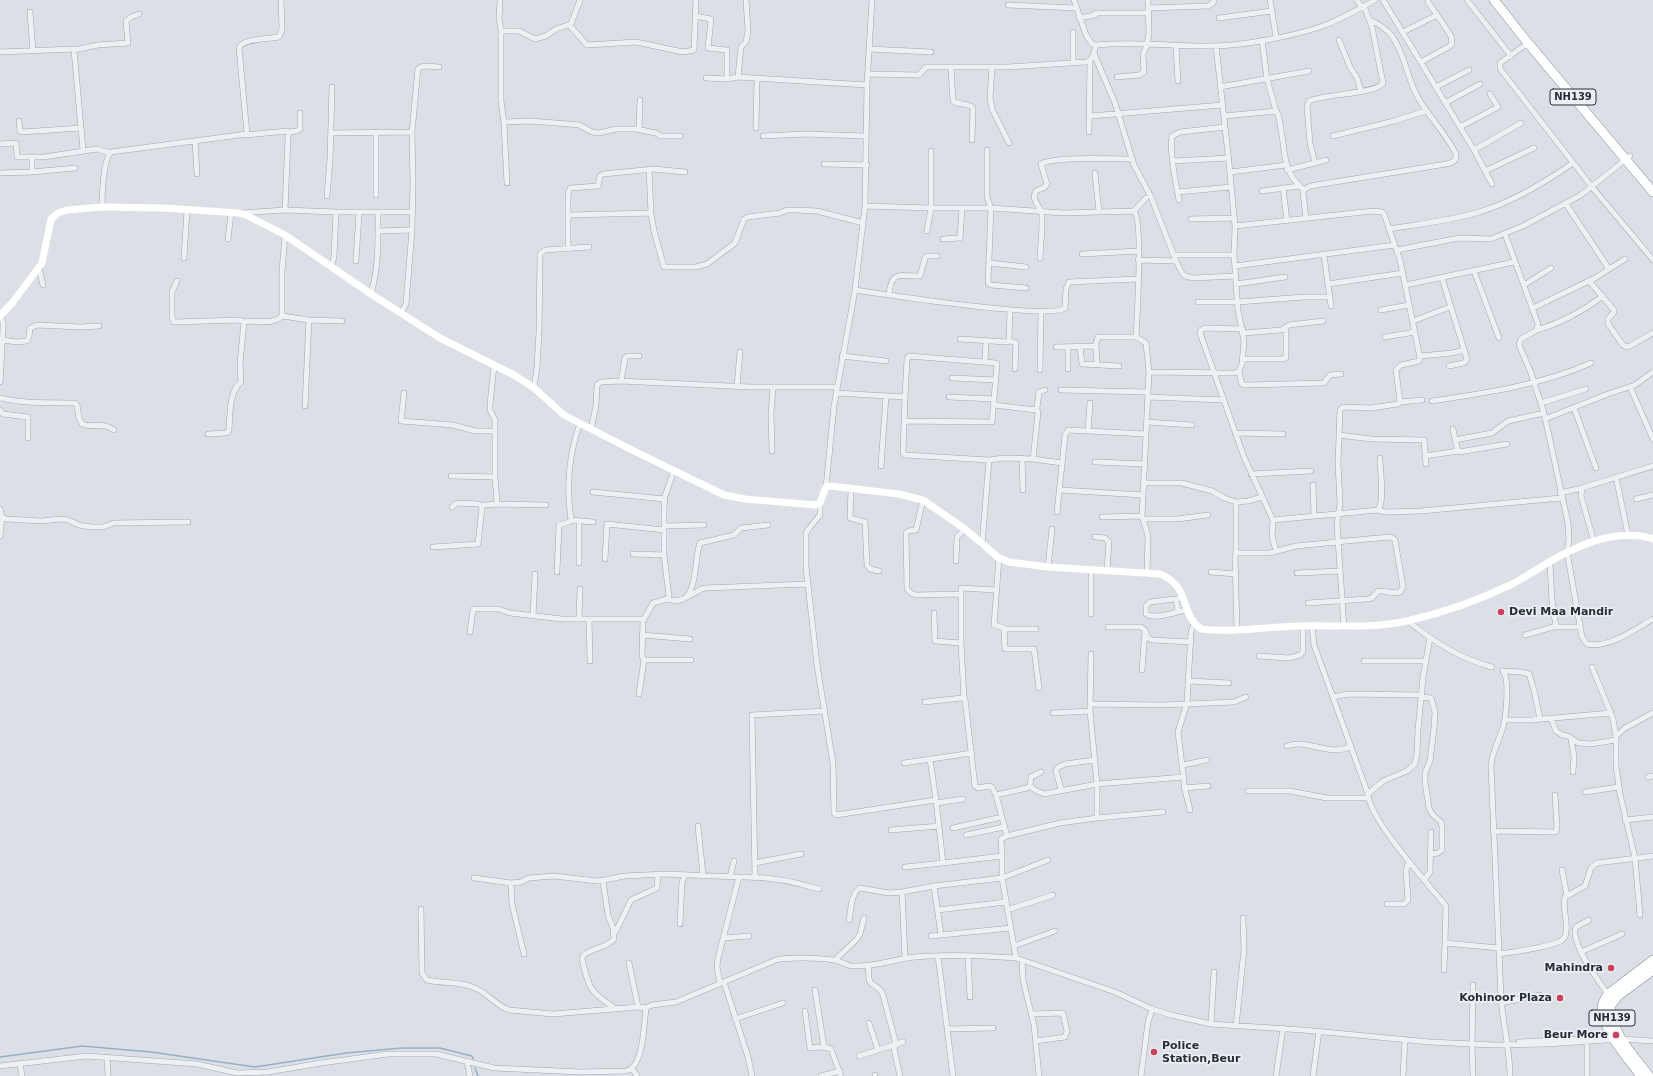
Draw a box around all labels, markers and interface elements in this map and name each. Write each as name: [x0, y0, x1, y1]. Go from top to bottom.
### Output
road number: NH139: [1550, 89, 1596, 105]
place label: Devi Maa Mandir: [1509, 605, 1613, 619]
marker: Devi Maa Mandir: [1496, 607, 1506, 617]
place label: Mahindra: [1544, 961, 1603, 975]
marker: Mahindra: [1606, 963, 1616, 973]
place label: Kohinoor Plaza: [1459, 991, 1552, 1005]
marker: Kohinoor Plaza: [1555, 993, 1565, 1003]
road number: NH139: [1589, 1010, 1635, 1026]
place label: Beur More: [1544, 1028, 1608, 1042]
marker: Beur More: [1611, 1030, 1621, 1040]
place label: Police Station,Beur: [1162, 1039, 1240, 1065]
marker: Police Station,Beur: [1149, 1047, 1159, 1057]

